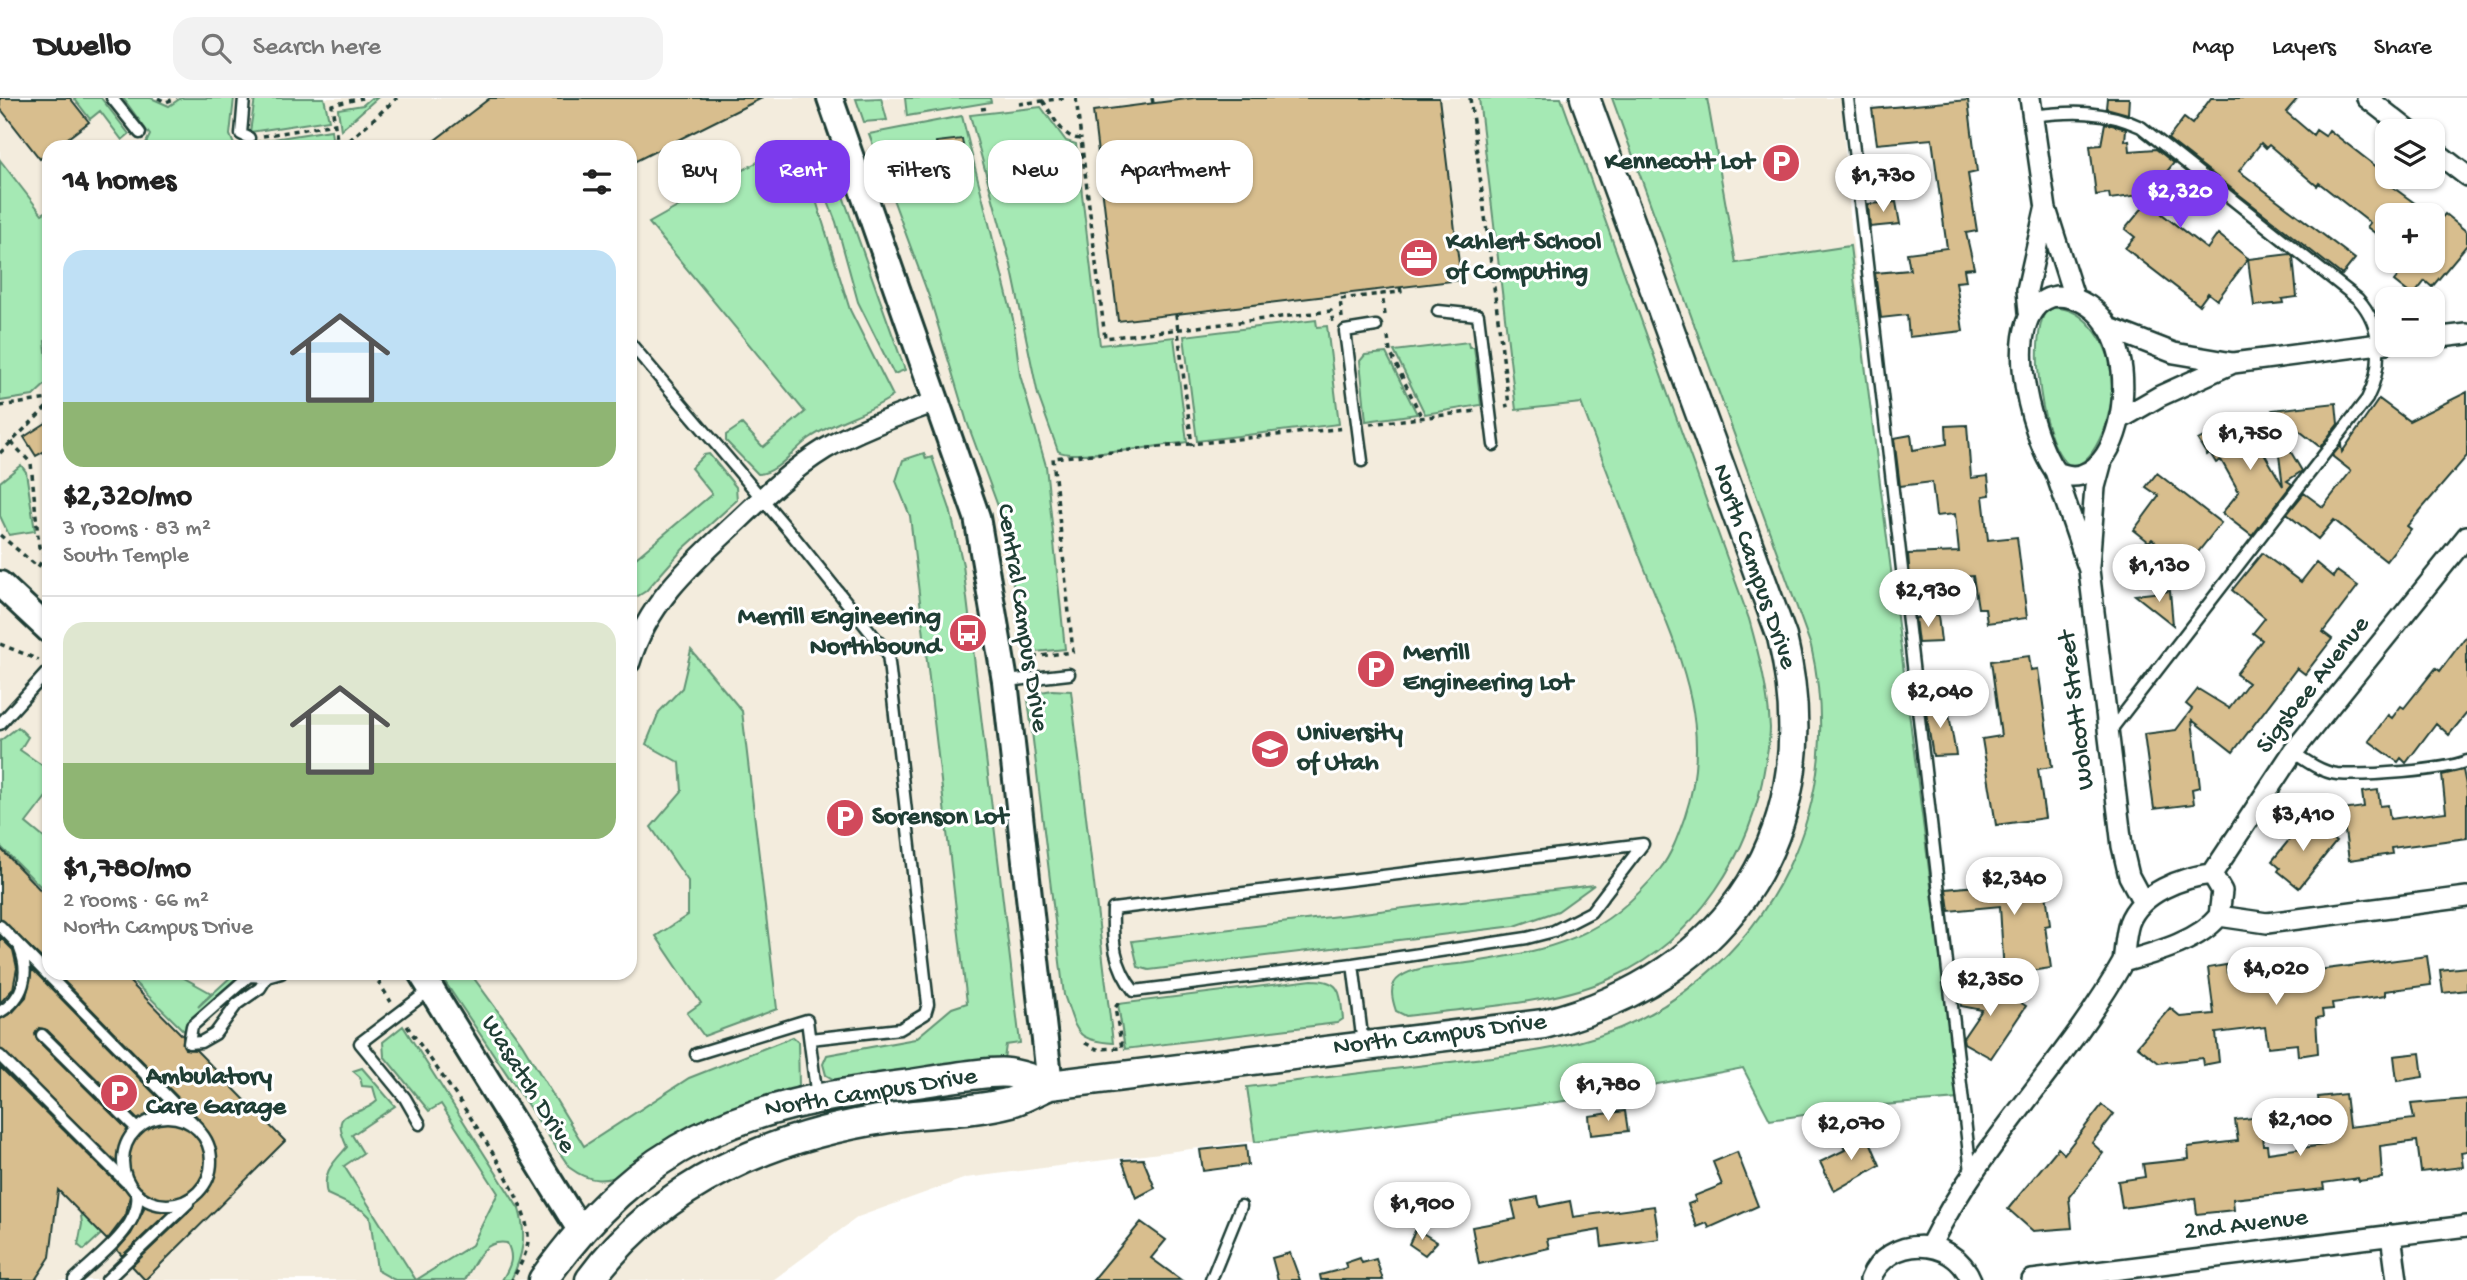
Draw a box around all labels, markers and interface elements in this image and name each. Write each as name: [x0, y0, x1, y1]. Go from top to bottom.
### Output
search box: [173, 17, 663, 80]
text: Dwello: [35, 29, 131, 67]
icon: search: [197, 29, 235, 67]
text: Search here: [253, 33, 381, 64]
text: Map: [2192, 34, 2234, 63]
text: Layers: [2272, 34, 2336, 63]
text: Share: [2374, 34, 2432, 63]
map controls: [2375, 119, 2445, 357]
button: layers: [2375, 119, 2445, 189]
chip: Buy: [658, 140, 741, 203]
chip: Rent: [755, 140, 850, 203]
chip: Filters: [864, 140, 974, 203]
chip: New: [988, 140, 1082, 203]
chip: Apartment: [1096, 140, 1253, 203]
parking icon: Kennecott Lot: [1760, 142, 1802, 184]
place label: Kennecott Lot: [1604, 148, 1756, 179]
pin: $1,730: [1826, 155, 1940, 214]
icon: filters: [578, 163, 616, 201]
text: $1,730: [1851, 163, 1915, 190]
text: 14 homes: [63, 165, 176, 200]
pin: $2,320: [2123, 170, 2237, 230]
text: $2,320: [2147, 179, 2213, 206]
button: +: [2375, 203, 2445, 273]
place label: Kahlert School of Computing: [1445, 228, 1602, 289]
office icon: Kahlert School of Computing: [1398, 237, 1440, 279]
button: −: [2375, 287, 2445, 357]
icon: home: [277, 295, 403, 421]
pin: $1,750: [2193, 412, 2307, 472]
text: $1,750: [2218, 421, 2282, 448]
street label: North Campus Drive: [1703, 460, 1803, 674]
text: $2,320/mo: [63, 481, 192, 516]
street label: Central Campus Drive: [988, 502, 1054, 735]
text: 3 rooms · 83 m²: [63, 516, 211, 543]
text: South Temple: [63, 543, 189, 570]
pin: $1,130: [2102, 545, 2216, 604]
text: $1,130: [2128, 553, 2190, 580]
pin: $2,930: [1871, 570, 1985, 629]
text: $2,930: [1895, 578, 1961, 605]
place label: Merrill Engineering Northbound: [738, 603, 944, 664]
street label: Sigsbee Avenue: [2250, 610, 2378, 761]
bus stop icon: Merrill Engineering Northbound: [947, 612, 989, 654]
street label: Wolcott Street: [2053, 626, 2103, 791]
place label: Merrill Engineering Lot: [1403, 639, 1575, 700]
parking icon: Merrill Engineering Lot: [1355, 648, 1397, 690]
icon: home: [277, 667, 403, 793]
pin: $2,040: [1883, 670, 1997, 730]
text: $2,040: [1907, 679, 1973, 706]
place label: University of Utah: [1296, 719, 1403, 780]
school or university icon: University of Utah: [1249, 728, 1291, 770]
pin: $3,410: [2246, 794, 2360, 853]
parking icon: Sorenson Lot: [824, 797, 866, 839]
text: $3,410: [2272, 802, 2334, 829]
place label: Sorenson Lot: [872, 803, 1010, 834]
text: $1,780/mo: [63, 853, 191, 888]
pin: $2,340: [1957, 858, 2071, 917]
text: $2,340: [1982, 866, 2046, 893]
text: 2 rooms · 66 m²: [63, 888, 209, 915]
text: North Campus Drive: [63, 915, 253, 942]
pin: $4,020: [2219, 948, 2333, 1007]
text: $4,020: [2243, 956, 2309, 983]
pin: $2,350: [1933, 958, 2047, 1018]
text: $2,350: [1957, 967, 2023, 994]
street label: North Campus Drive: [1332, 1007, 1549, 1064]
street label: Wasatch Drive: [472, 1010, 582, 1160]
street label: North Campus Drive: [762, 1062, 980, 1126]
place label: Ambulatory Care Garage: [145, 1063, 288, 1124]
pin: $1,780: [1551, 1063, 1665, 1123]
parking icon: Ambulatory Care Garage: [98, 1072, 140, 1114]
text: $1,780: [1576, 1072, 1640, 1099]
pin: $2,100: [2243, 1098, 2357, 1158]
pin: $2,070: [1794, 1102, 1908, 1162]
text: $2,100: [2268, 1107, 2332, 1134]
text: $2,070: [1818, 1111, 1884, 1138]
pin: $1,900: [1365, 1182, 1479, 1242]
text: $1,900: [1390, 1191, 1454, 1218]
street label: 2nd Avenue: [2182, 1203, 2310, 1249]

